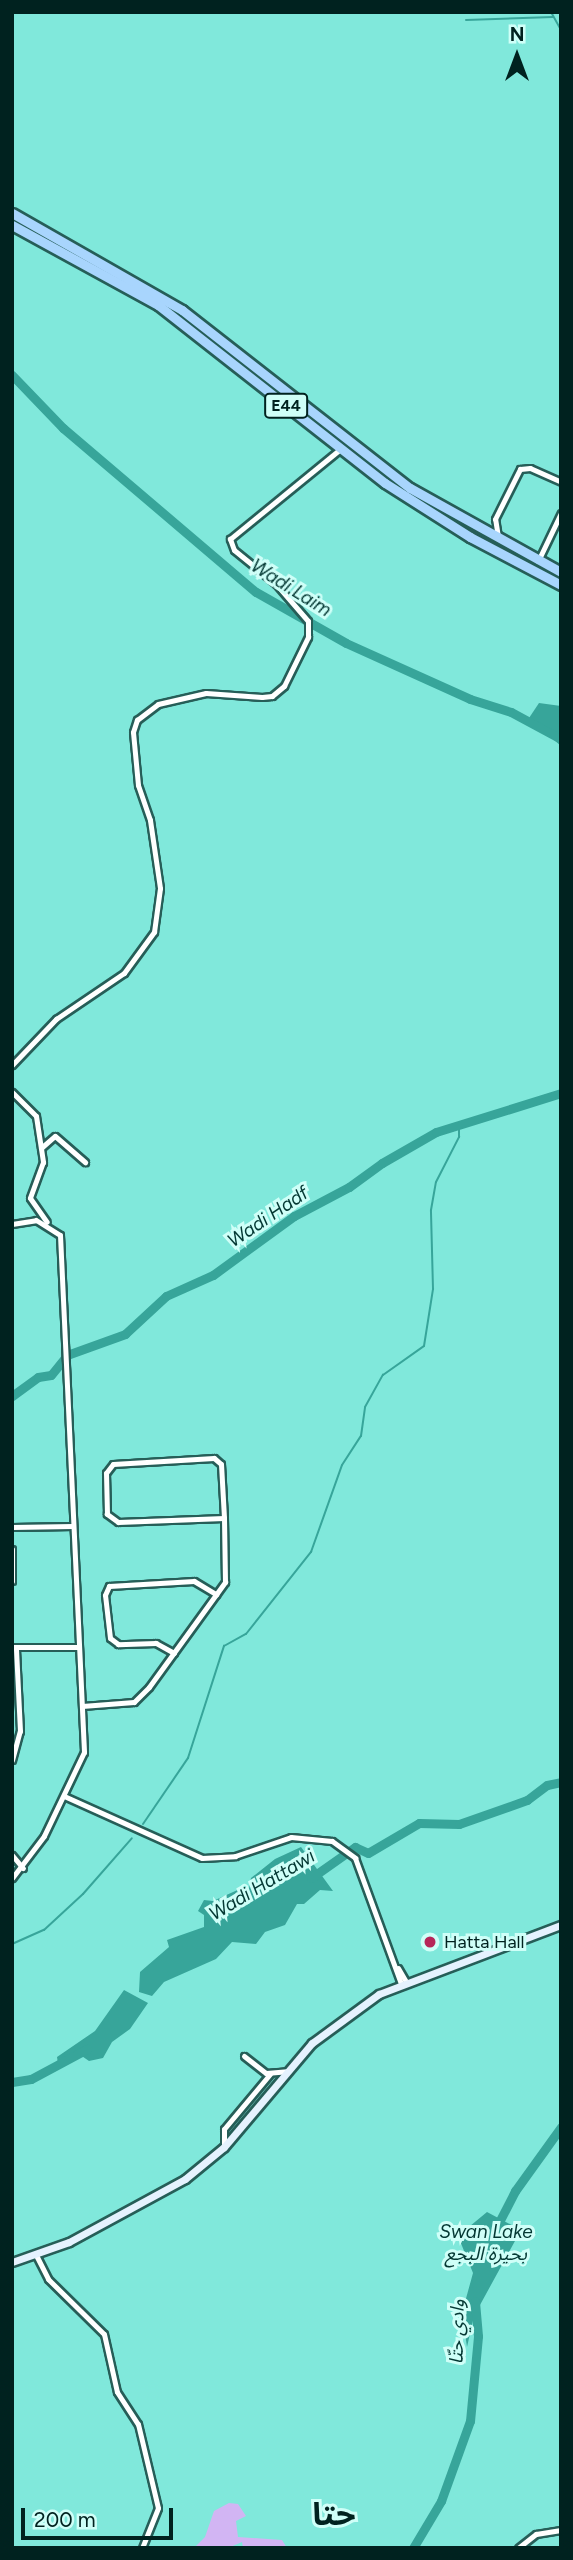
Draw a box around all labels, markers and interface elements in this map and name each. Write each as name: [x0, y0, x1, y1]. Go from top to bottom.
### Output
north arrow: [482, 21, 552, 91]
text: N: [510, 23, 524, 46]
road number: E44: [263, 394, 309, 418]
water label: Wadi Laim: [247, 554, 335, 622]
water label: Wadi Hadf: [223, 1182, 313, 1252]
water label: Wadi Hattawi: [205, 1844, 319, 1926]
place label: Hatta Hall: [444, 1931, 525, 1953]
marker: Hatta Hall: [422, 1934, 438, 1950]
water label: Swan Lake بحيرة البجع: [439, 2221, 533, 2265]
water label: وادي حتّا: [445, 2299, 469, 2365]
scale bar: [24, 2494, 177, 2538]
district label: حتا: [312, 2495, 356, 2533]
text: 200 m: [34, 2507, 96, 2532]

